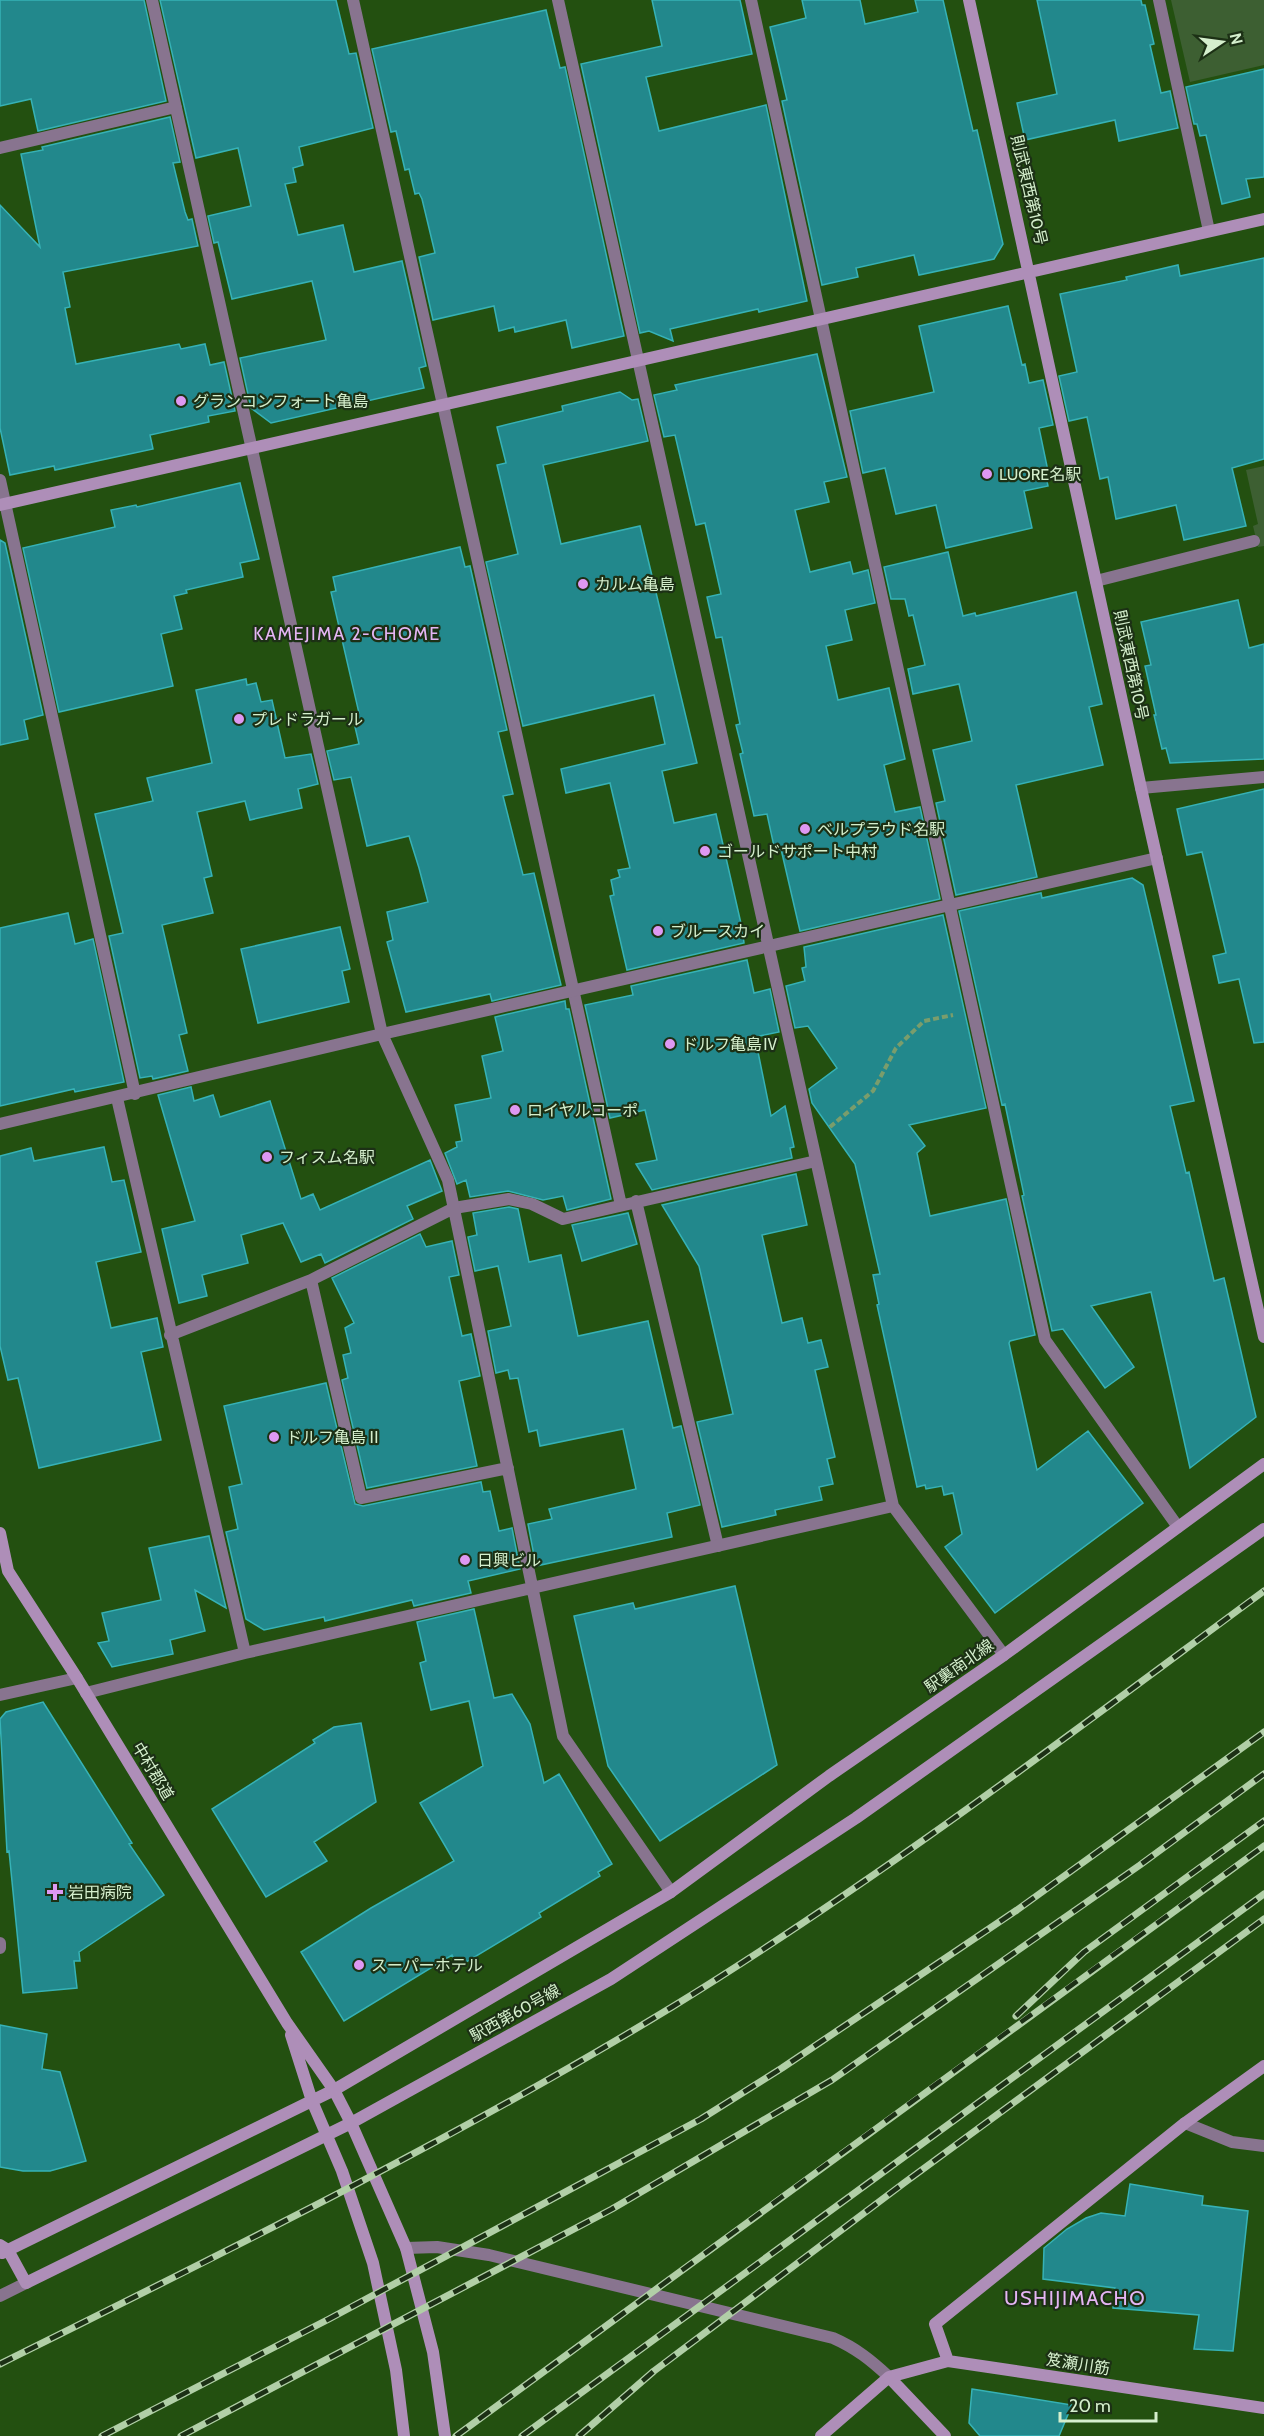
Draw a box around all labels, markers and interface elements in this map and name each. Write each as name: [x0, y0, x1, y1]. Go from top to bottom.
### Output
north arrow: [1192, 12, 1252, 72]
text: N: [1226, 31, 1247, 46]
street label: 則武東西第10号: [1007, 133, 1051, 247]
place label: グランコンフォート亀島: [193, 392, 369, 411]
marker: グランコンフォート亀島: [174, 394, 188, 408]
place label: LUORE名駅: [999, 465, 1081, 484]
marker: LUORE名駅: [980, 467, 994, 481]
place label: カルム亀島: [595, 575, 675, 594]
marker: カルム亀島: [576, 577, 590, 591]
street label: 則武東西第10号: [1110, 608, 1152, 722]
district label: KAMEJIMA 2-CHOME: [253, 623, 441, 645]
place label: プレドラガール: [251, 710, 363, 729]
marker: プレドラガール: [232, 712, 246, 726]
place label: ベルプラウド名駅: [817, 820, 945, 839]
marker: ベルプラウド名駅: [798, 822, 812, 836]
place label: ゴールドサポート中村: [717, 842, 877, 861]
marker: ゴールドサポート中村: [698, 844, 712, 858]
place label: ブルースカイ: [670, 922, 765, 941]
marker: ブルースカイ: [651, 924, 665, 938]
place label: ドルフ亀島Ⅳ: [682, 1035, 778, 1054]
marker: ドルフ亀島Ⅳ: [663, 1037, 677, 1051]
place label: ロイヤルコーポ: [527, 1101, 638, 1120]
marker: ロイヤルコーポ: [508, 1103, 522, 1117]
place label: フィスム名駅: [279, 1148, 375, 1167]
marker: フィスム名駅: [260, 1150, 274, 1164]
place label: ドルフ亀島Ⅱ: [286, 1428, 382, 1447]
marker: ドルフ亀島Ⅱ: [267, 1430, 281, 1444]
place label: 日興ビル: [477, 1551, 541, 1570]
marker: 日興ビル: [458, 1553, 472, 1567]
street label: 駅裏南北線: [921, 1635, 997, 1697]
street label: 中村郡道: [128, 1739, 178, 1803]
marker: 岩田病院: [46, 1883, 64, 1901]
place label: 岩田病院: [68, 1883, 132, 1902]
place label: スーパーホテル: [371, 1956, 483, 1975]
marker: スーパーホテル: [352, 1958, 366, 1972]
street label: 駅西第60号線: [467, 1980, 563, 2046]
district label: USHIJIMACHO: [1004, 2286, 1146, 2310]
street label: 笈瀬川筋: [1045, 2350, 1111, 2378]
scale bar: [1060, 2385, 1156, 2423]
text: 20 m: [1069, 2395, 1111, 2417]

